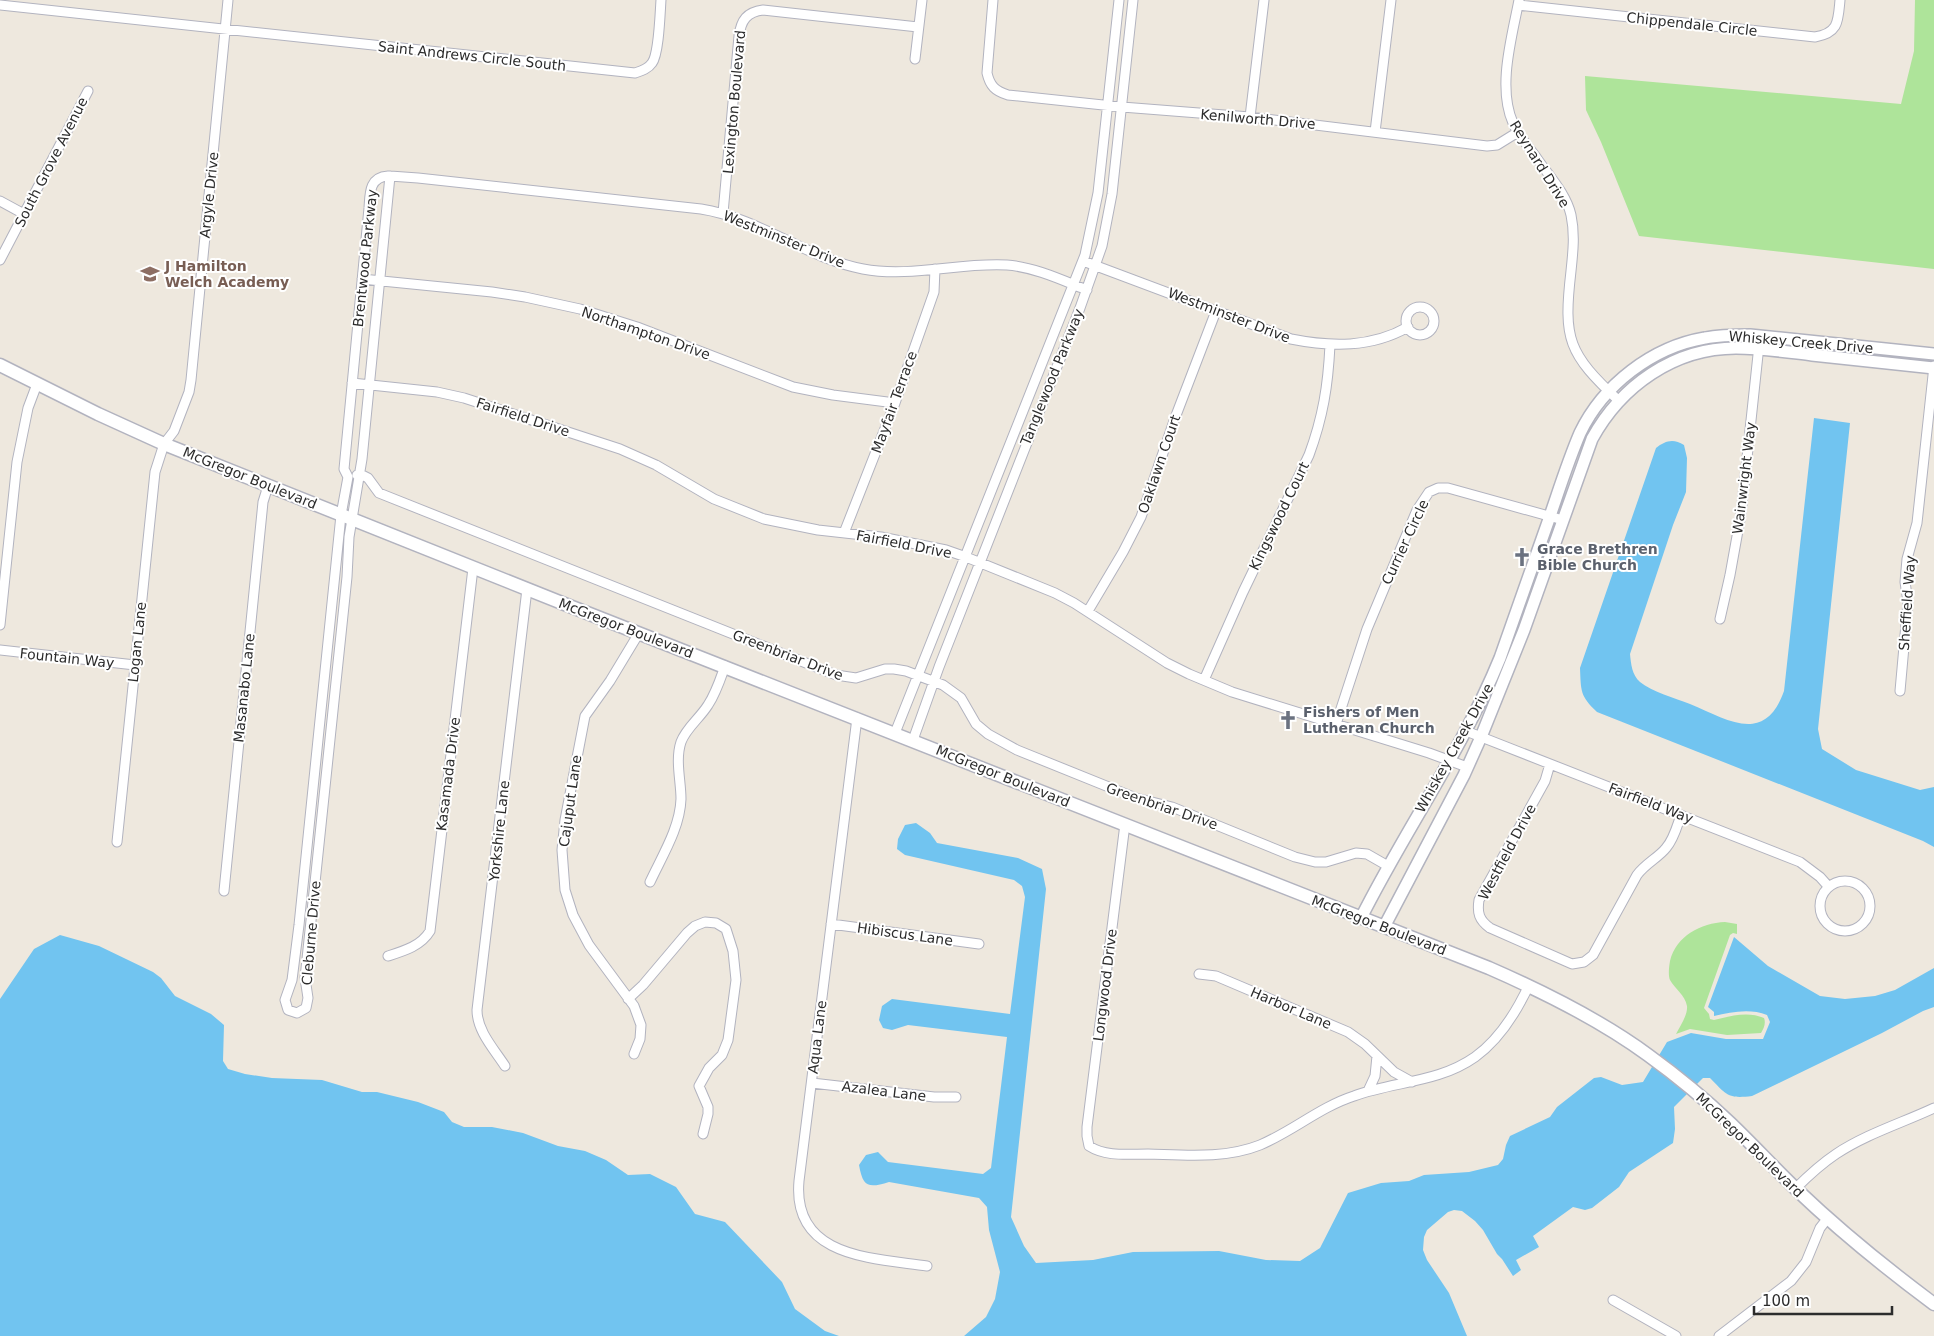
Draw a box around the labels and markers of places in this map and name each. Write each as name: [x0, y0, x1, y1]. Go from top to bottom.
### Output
place label: J Hamilton Welch Academy: [164, 258, 289, 290]
school or university icon: J Hamilton Welch Academy: [139, 263, 161, 285]
place label: Grace Brethren Bible Church: [1537, 541, 1658, 573]
church icon: Grace Brethren Bible Church: [1511, 546, 1533, 568]
place label: Fishers of Men Lutheran Church: [1303, 704, 1435, 736]
church icon: Fishers of Men Lutheran Church: [1277, 709, 1299, 731]

